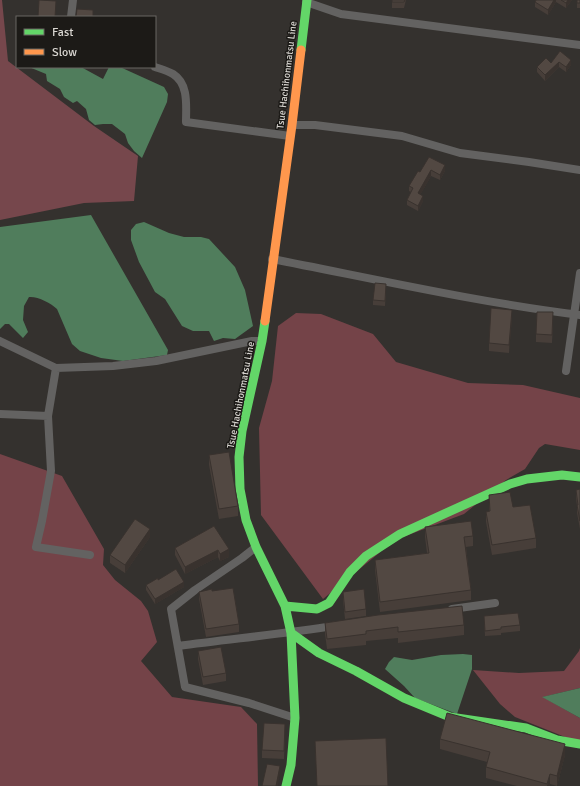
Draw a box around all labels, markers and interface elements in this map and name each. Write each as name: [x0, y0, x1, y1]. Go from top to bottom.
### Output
legend: [16, 16, 156, 68]
street label: Tsue Hachihonmatsu Line: [274, 20, 300, 130]
text: Fast: [52, 25, 73, 40]
text: Slow: [52, 45, 77, 60]
street label: Tsue Hachihonmatsu Line: [225, 341, 257, 450]

